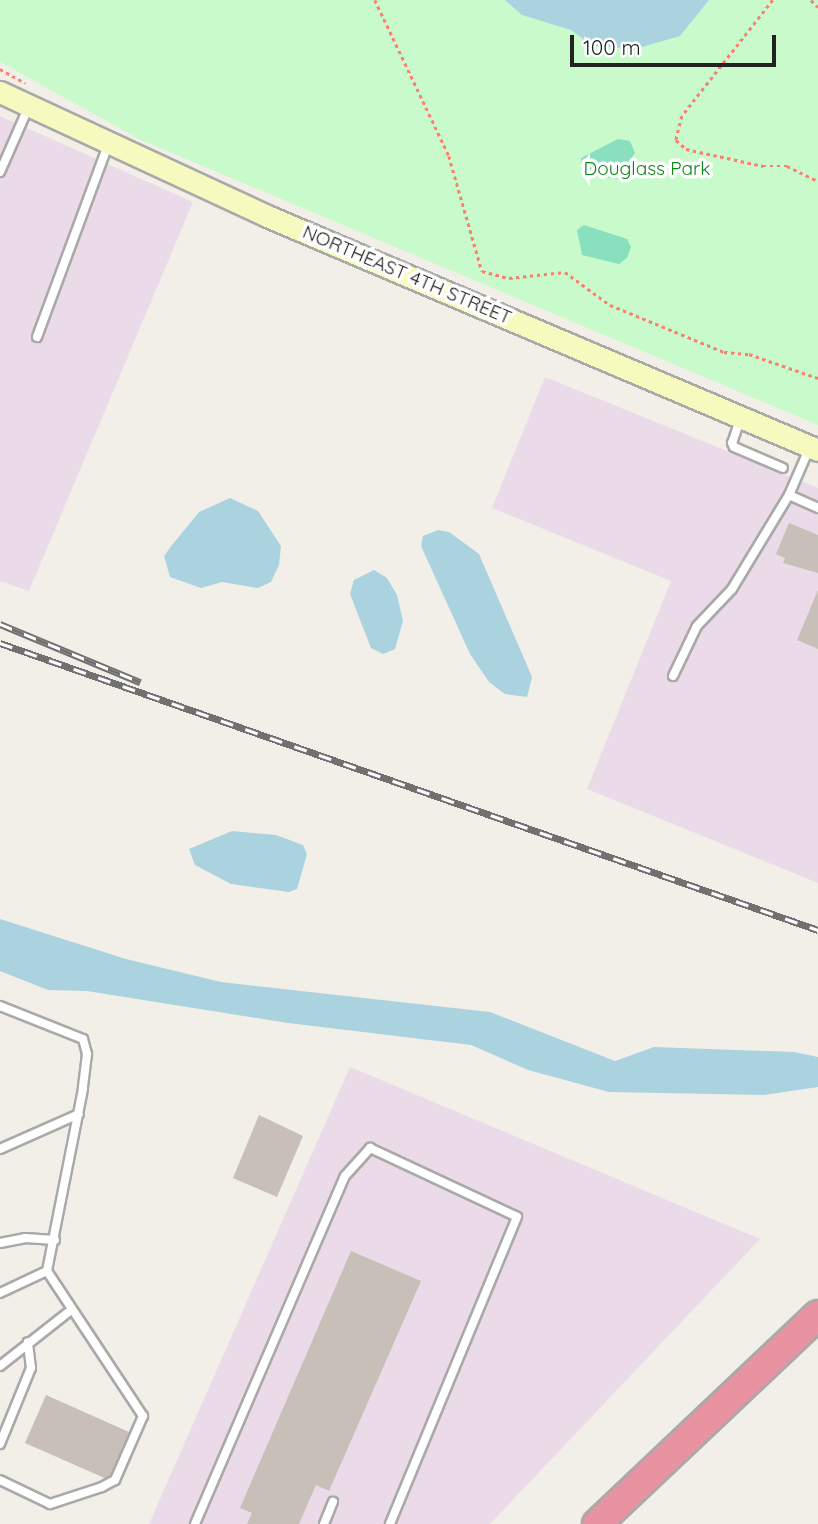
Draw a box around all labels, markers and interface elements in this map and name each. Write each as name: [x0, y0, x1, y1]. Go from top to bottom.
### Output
scale bar: [573, 21, 780, 65]
text: 100 m: [583, 34, 641, 60]
park label: Douglass Park: [584, 158, 710, 180]
street label: NORTHEAST 4TH STREET: [299, 221, 515, 329]

